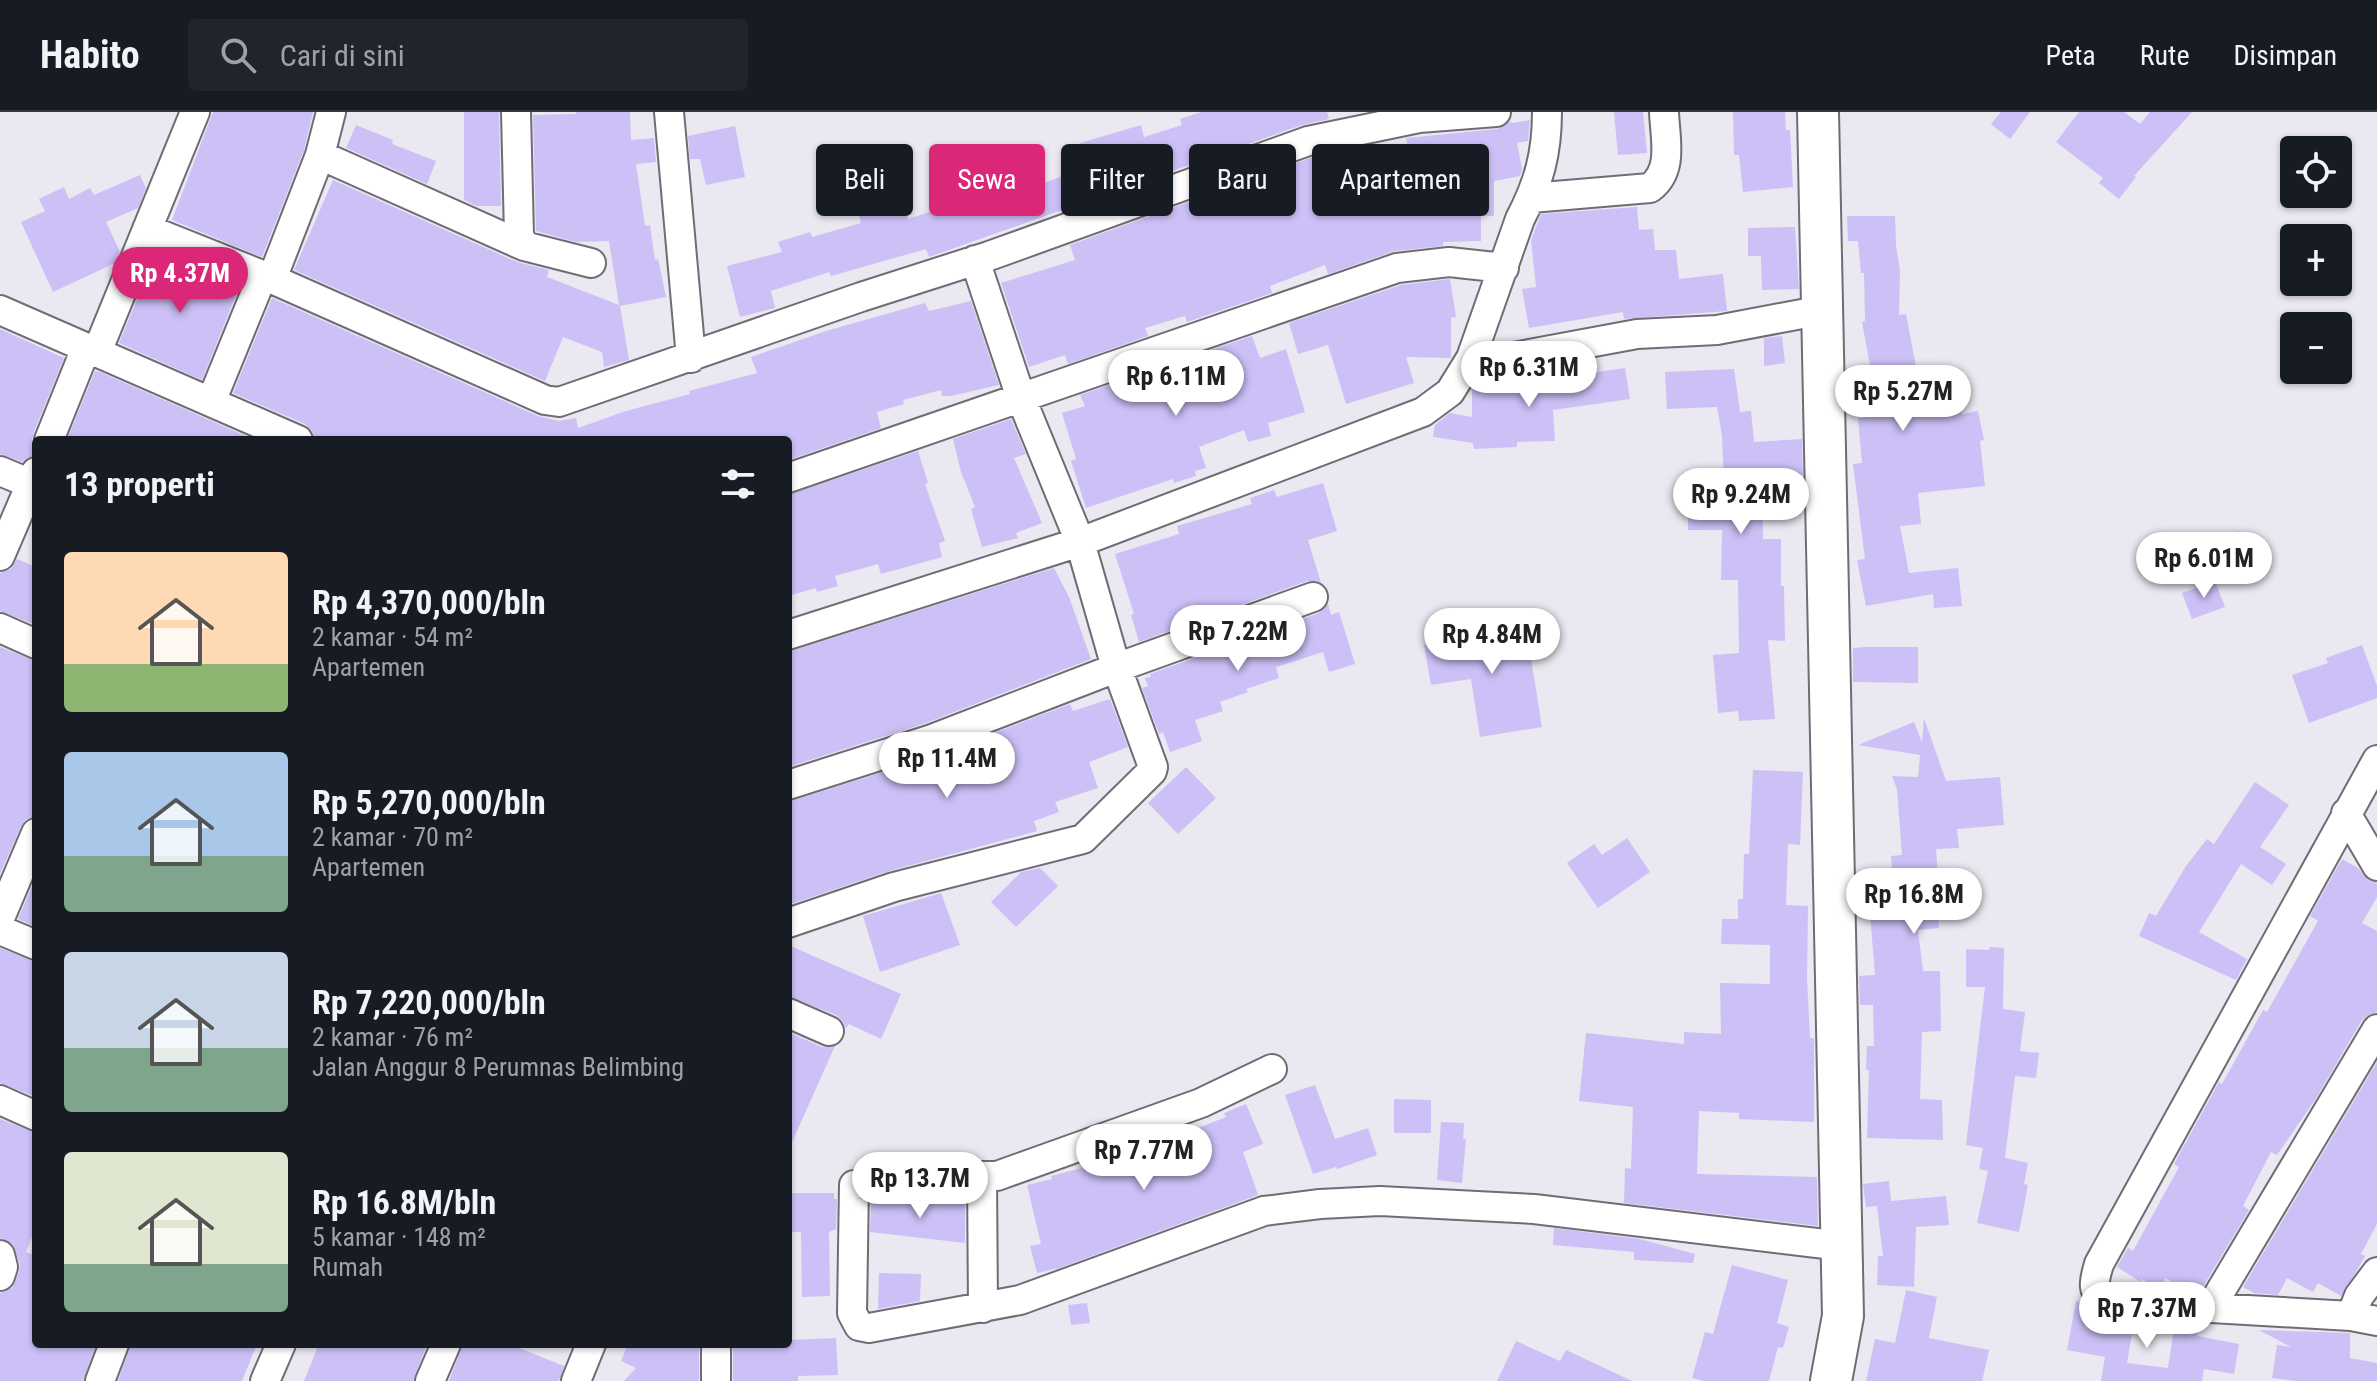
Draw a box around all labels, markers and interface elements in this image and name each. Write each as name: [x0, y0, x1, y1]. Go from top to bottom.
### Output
search box: [188, 19, 748, 91]
text: Habito: [40, 33, 140, 77]
icon: search: [216, 33, 260, 77]
text: Cari di sini: [280, 38, 405, 73]
text: Peta: [2046, 39, 2096, 72]
text: Rute: [2140, 39, 2190, 72]
text: Disimpan: [2234, 39, 2337, 72]
map controls: [2280, 136, 2352, 384]
button: locate: [2280, 136, 2352, 208]
chip: Beli: [816, 144, 913, 216]
chip: Sewa: [929, 144, 1045, 216]
chip: Filter: [1061, 144, 1173, 216]
chip: Baru: [1189, 144, 1296, 216]
chip: Apartemen: [1312, 144, 1489, 216]
button: +: [2280, 224, 2352, 296]
pin: Rp 4.37M: [97, 247, 263, 315]
text: Rp 4.37M: [130, 258, 230, 288]
button: −: [2280, 312, 2352, 384]
pin: Rp 6.31M: [1446, 341, 1612, 409]
pin: Rp 6.11M: [1093, 350, 1259, 418]
text: Rp 6.31M: [1479, 352, 1579, 382]
text: Rp 6.11M: [1126, 361, 1226, 391]
pin: Rp 5.27M: [1820, 365, 1986, 433]
text: Rp 5.27M: [1853, 376, 1953, 406]
icon: filters: [716, 462, 760, 506]
text: 13 properti: [64, 464, 215, 504]
pin: Rp 9.24M: [1658, 468, 1824, 536]
text: Rp 9.24M: [1691, 479, 1791, 509]
pin: Rp 6.01M: [2121, 532, 2287, 600]
text: Rp 6.01M: [2154, 543, 2254, 573]
text: Rp 4,370,000/bln: [312, 582, 546, 622]
icon: home: [128, 584, 224, 680]
pin: Rp 7.22M: [1155, 605, 1321, 673]
pin: Rp 4.84M: [1409, 608, 1575, 676]
text: Rp 7.22M: [1188, 616, 1288, 646]
text: Rp 4.84M: [1442, 619, 1542, 649]
text: 2 kamar · 54 m²: [312, 622, 473, 652]
text: Apartemen: [312, 652, 425, 682]
pin: Rp 11.4M: [864, 732, 1030, 800]
text: Rp 11.4M: [897, 743, 997, 773]
text: Rp 5,270,000/bln: [312, 782, 546, 822]
icon: home: [128, 784, 224, 880]
text: 2 kamar · 70 m²: [312, 822, 473, 852]
text: Apartemen: [312, 852, 425, 882]
pin: Rp 16.8M: [1831, 868, 1997, 936]
text: Rp 16.8M: [1864, 879, 1964, 909]
text: Rp 7,220,000/bln: [312, 982, 546, 1022]
icon: home: [128, 984, 224, 1080]
text: 2 kamar · 76 m²: [312, 1022, 473, 1052]
text: Jalan Anggur 8 Perumnas Belimbing: [312, 1052, 684, 1082]
pin: Rp 7.77M: [1061, 1124, 1227, 1192]
text: Rp 7.77M: [1094, 1135, 1194, 1165]
pin: Rp 13.7M: [837, 1152, 1003, 1220]
text: Rp 13.7M: [870, 1163, 970, 1193]
text: Rp 16.8M/bln: [312, 1182, 496, 1222]
icon: home: [128, 1184, 224, 1280]
text: 5 kamar · 148 m²: [312, 1222, 486, 1252]
text: Rumah: [312, 1252, 383, 1282]
pin: Rp 7.37M: [2064, 1282, 2230, 1350]
text: Rp 7.37M: [2097, 1293, 2197, 1323]

